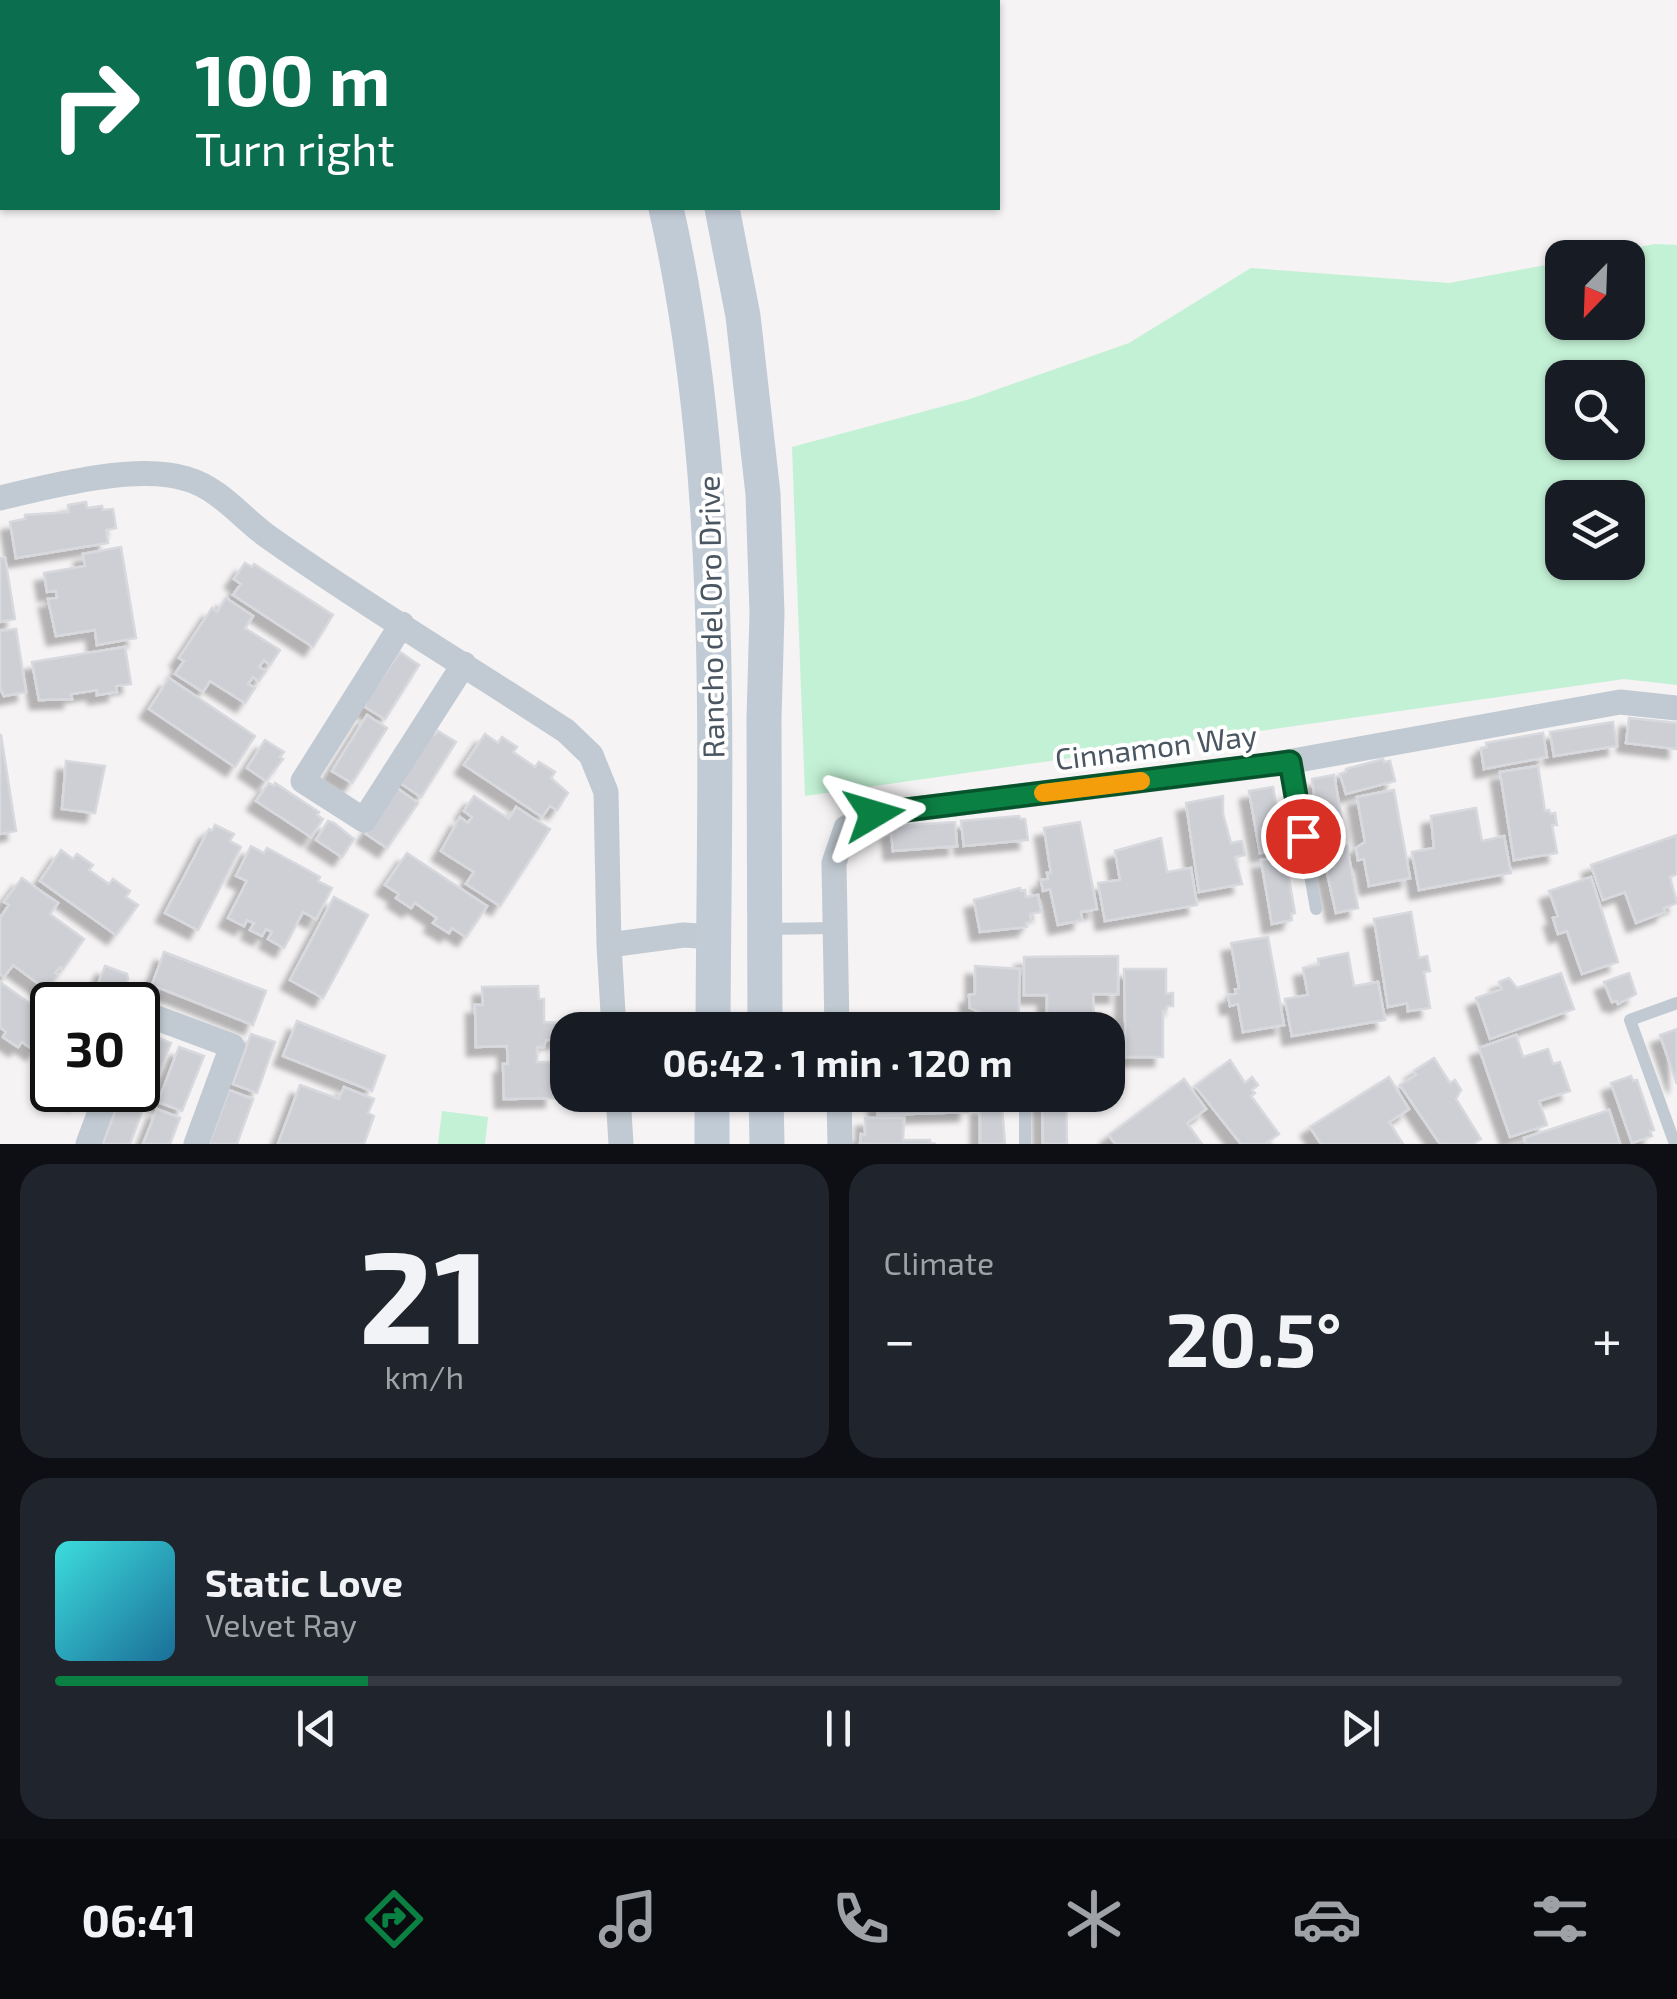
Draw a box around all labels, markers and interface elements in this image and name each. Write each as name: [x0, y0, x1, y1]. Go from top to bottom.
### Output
text: 100 m: [195, 36, 390, 120]
icon: right: [30, 40, 160, 170]
text: Turn right: [195, 121, 395, 175]
north arrow: [1545, 240, 1645, 340]
map controls: [1545, 240, 1645, 580]
button: search: [1545, 360, 1645, 460]
street label: Rancho del Oro Drive: [690, 475, 730, 759]
button: layers: [1545, 480, 1645, 580]
street label: Cinnamon Way: [1053, 716, 1259, 776]
position arrow: [822, 762, 926, 866]
pin: [1261, 794, 1346, 879]
icon: arrive: [1276, 809, 1331, 864]
speed limit sign: 30: [30, 982, 160, 1112]
text: 06:42 · 1 min · 120 m: [663, 1039, 1012, 1085]
text: 21: [358, 1214, 490, 1370]
text: Climate: [884, 1243, 994, 1281]
text: 20.5°: [1165, 1292, 1342, 1382]
text: −: [884, 1305, 916, 1371]
text: +: [1592, 1305, 1622, 1371]
text: km/h: [385, 1357, 464, 1395]
text: Static Love: [205, 1559, 403, 1605]
text: Velvet Ray: [205, 1605, 357, 1643]
icon: previous: [289, 1701, 344, 1756]
icon: pause: [811, 1701, 866, 1756]
icon: next: [1333, 1701, 1388, 1756]
icon: directions: [359, 1884, 429, 1954]
icon: music: [593, 1884, 663, 1954]
icon: phone: [826, 1884, 896, 1954]
icon: climate: [1059, 1884, 1129, 1954]
icon: car: [1292, 1884, 1362, 1954]
icon: filters: [1525, 1884, 1595, 1954]
text: 06:41: [82, 1892, 196, 1946]

